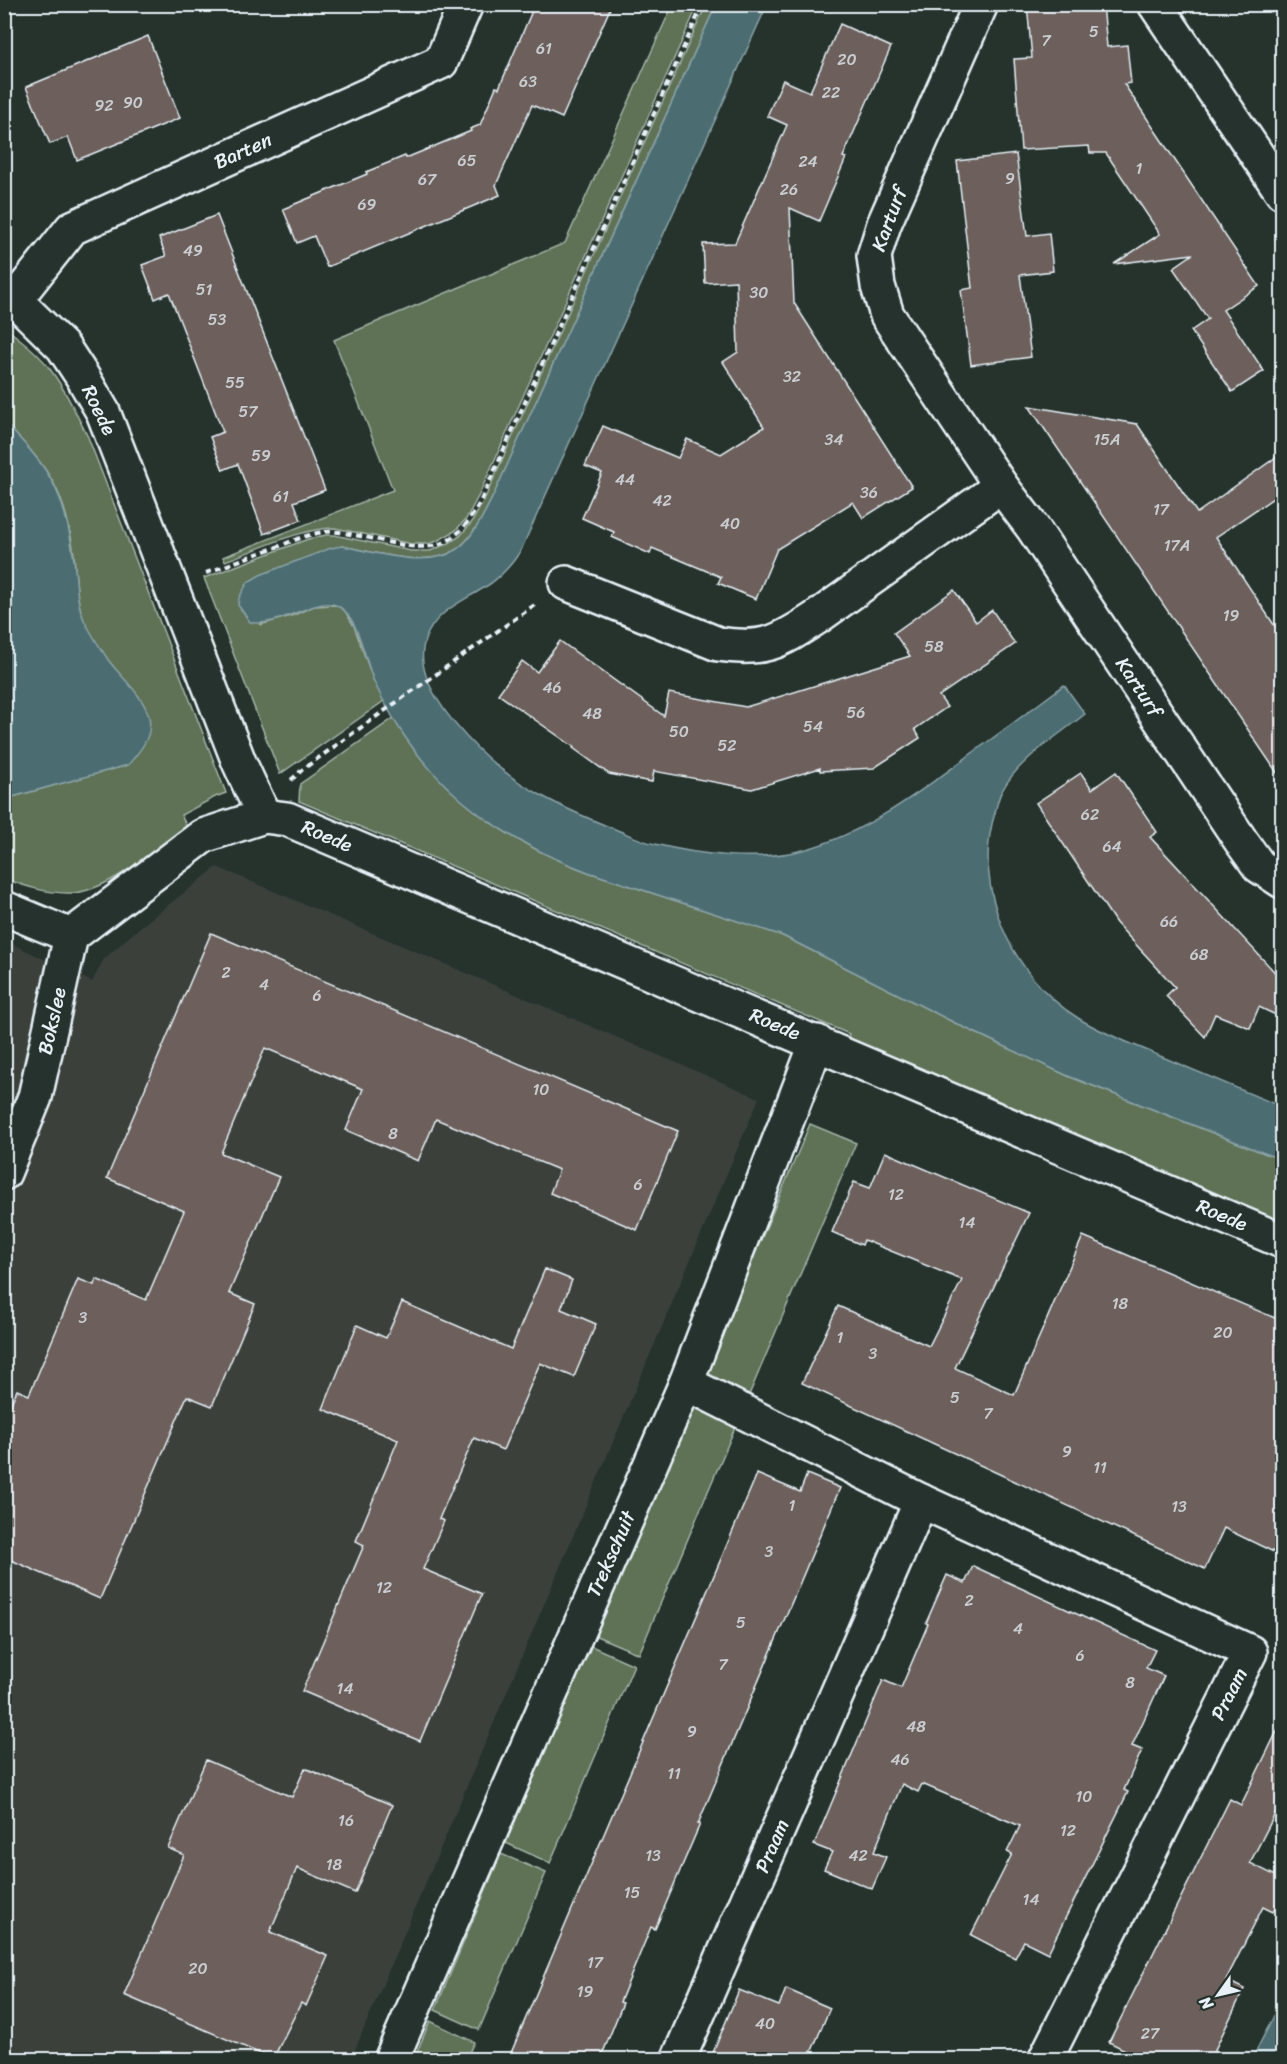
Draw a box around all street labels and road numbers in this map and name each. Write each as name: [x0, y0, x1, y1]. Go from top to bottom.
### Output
street label: Barten: [208, 123, 278, 179]
street label: Karturf: [861, 179, 918, 256]
street label: Roede: [72, 379, 126, 442]
street label: Karturf: [1106, 649, 1174, 727]
street label: Roede: [296, 810, 358, 863]
street label: Bokslee: [27, 983, 77, 1058]
street label: Roede: [744, 998, 806, 1051]
street label: Roede: [1191, 1189, 1253, 1242]
street label: Trekschuit: [576, 1504, 646, 1603]
street label: Praam: [1201, 1661, 1257, 1727]
street label: Praam: [745, 1813, 799, 1879]

